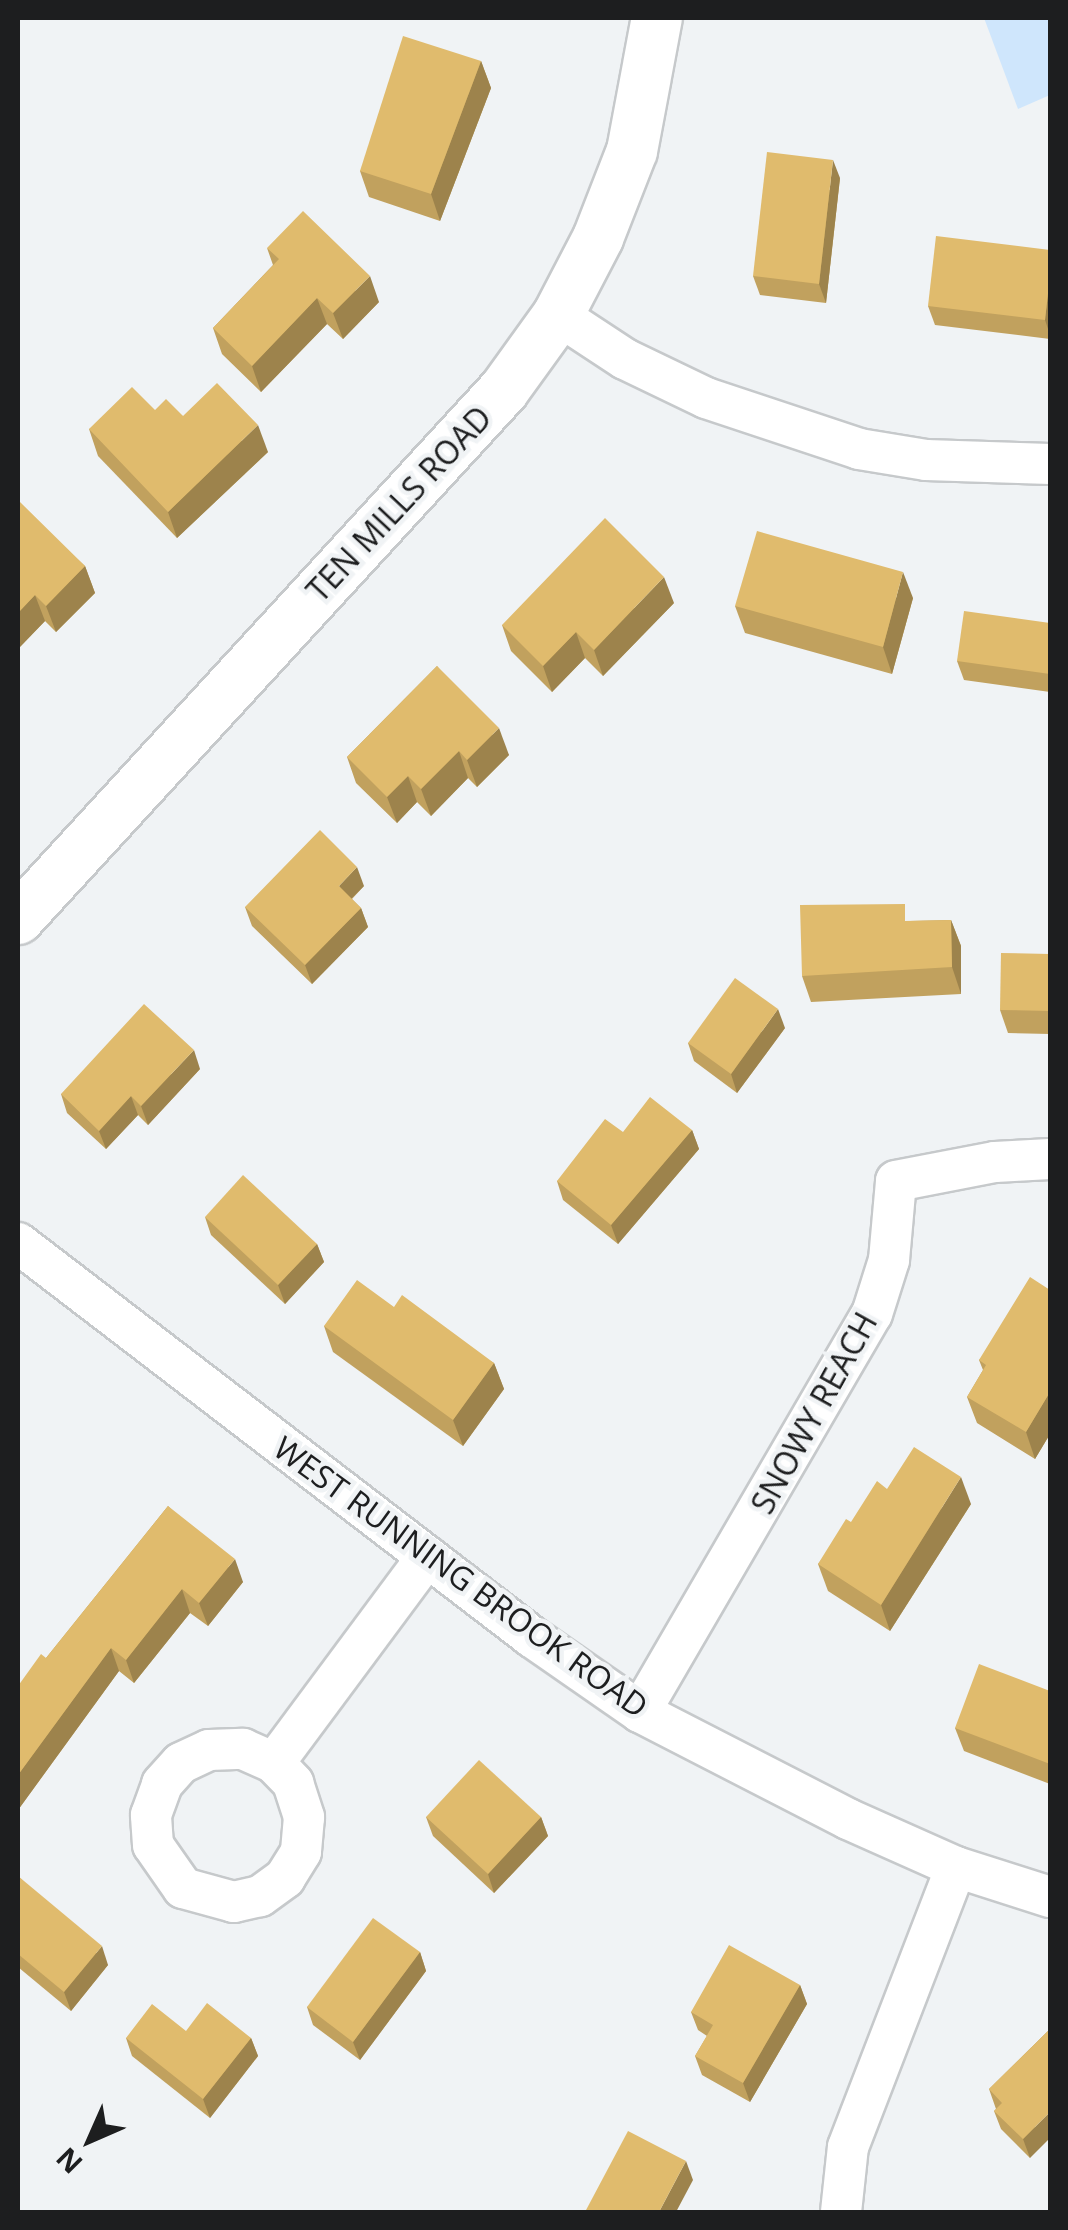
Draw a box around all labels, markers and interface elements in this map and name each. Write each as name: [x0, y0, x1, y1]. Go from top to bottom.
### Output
street label: TEN MILLS ROAD: [299, 398, 499, 610]
street label: SNOWY REACH: [743, 1306, 885, 1520]
street label: WEST RUNNING BROOK ROAD: [267, 1428, 655, 1726]
north arrow: [40, 2090, 140, 2190]
text: N: [47, 2140, 90, 2183]

